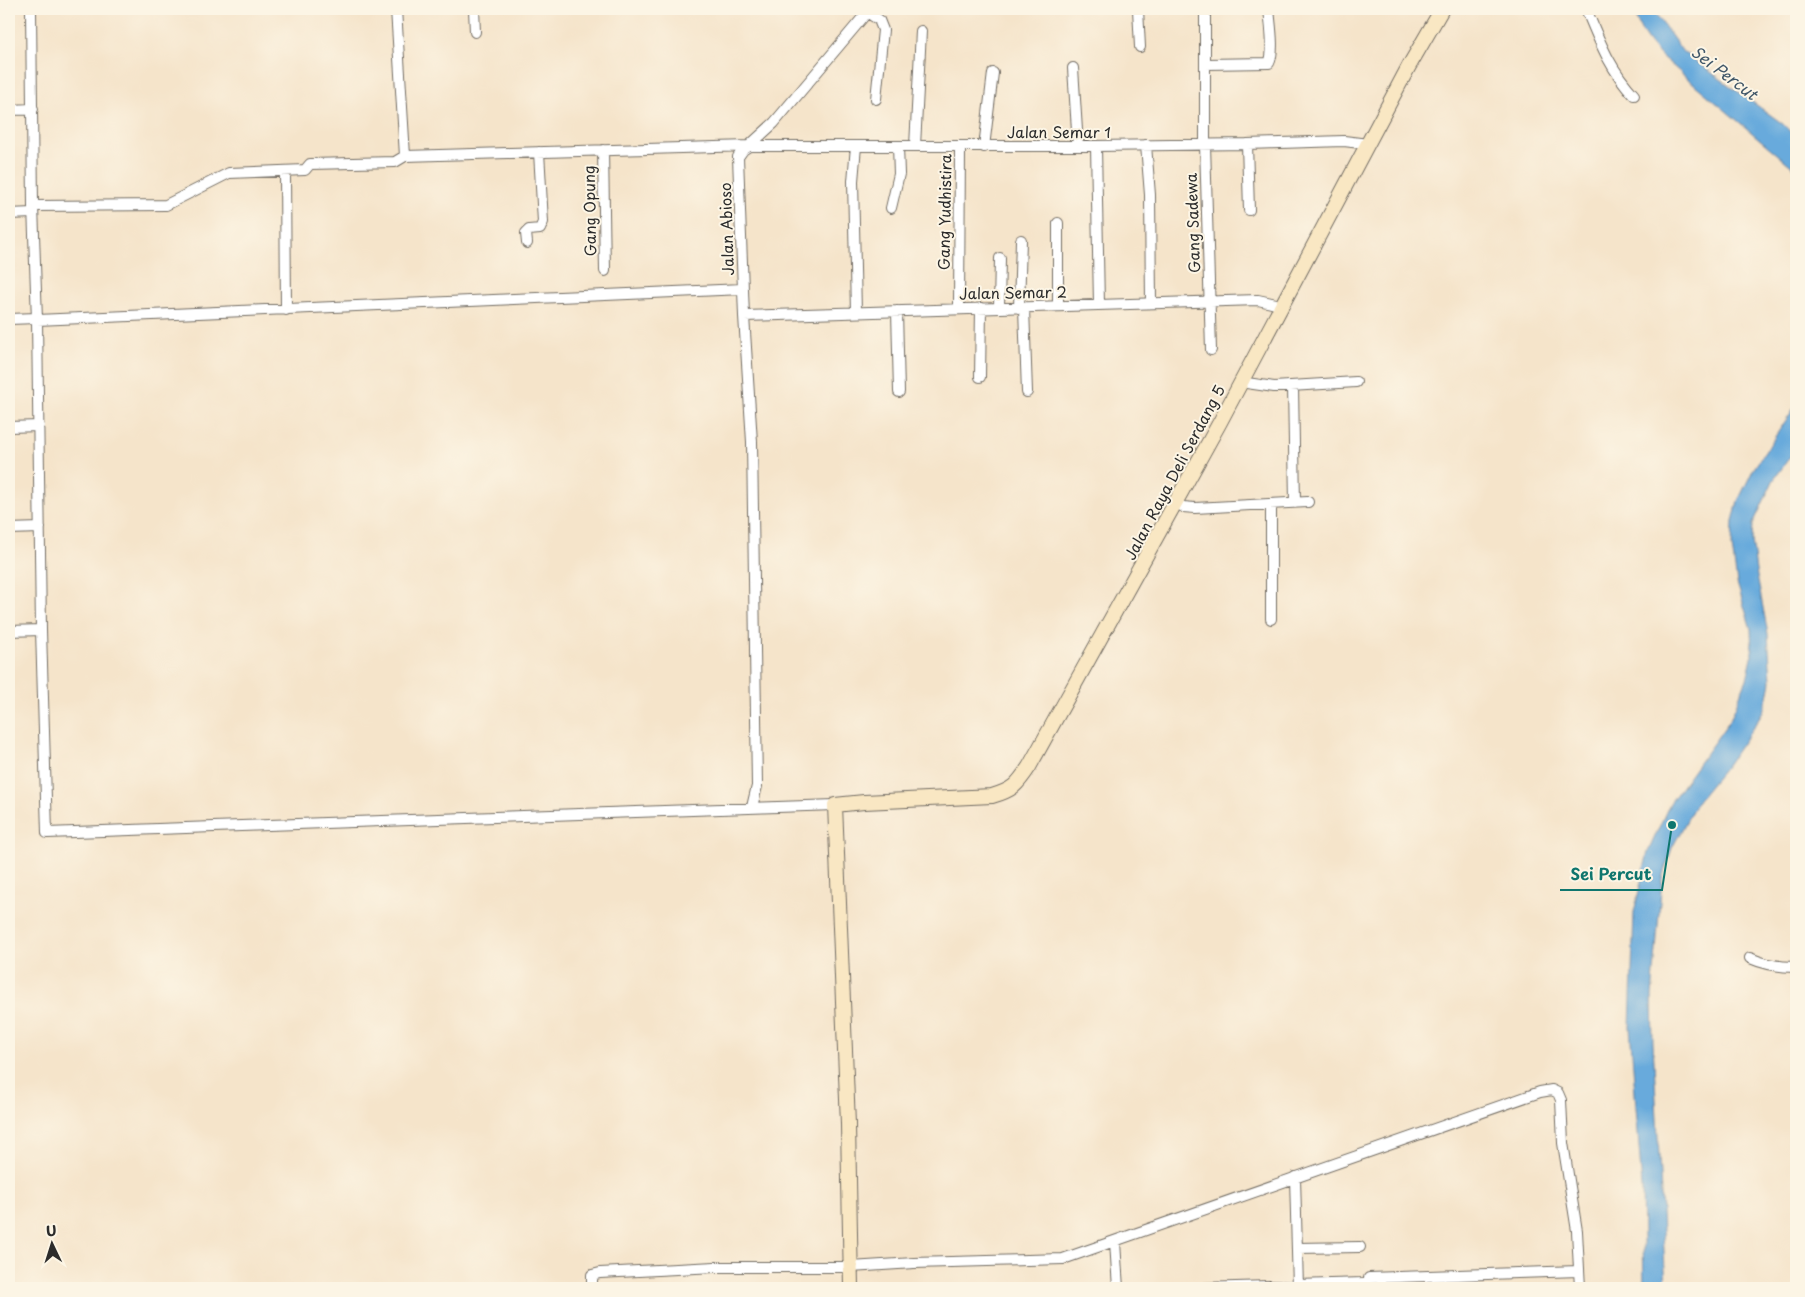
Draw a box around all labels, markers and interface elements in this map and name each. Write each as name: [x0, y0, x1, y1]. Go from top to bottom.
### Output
water label: Sei Percut: [1687, 39, 1765, 106]
street label: Jalan Semar 1: [1007, 120, 1111, 143]
street label: Gang Yudhistira: [931, 153, 957, 270]
street label: Gang Opung: [577, 165, 601, 257]
street label: Gang Sadewa: [1179, 172, 1205, 273]
street label: Jalan Abioso: [713, 182, 739, 276]
street label: Jalan Semar 2: [959, 280, 1067, 304]
street label: Jalan Raya Deli Serdang 5: [1118, 380, 1230, 564]
callout: Sei Percut: [1560, 859, 1662, 890]
text: Sei Percut: [1571, 861, 1652, 885]
north arrow: [28, 1220, 78, 1270]
text: U: [45, 1220, 57, 1241]

